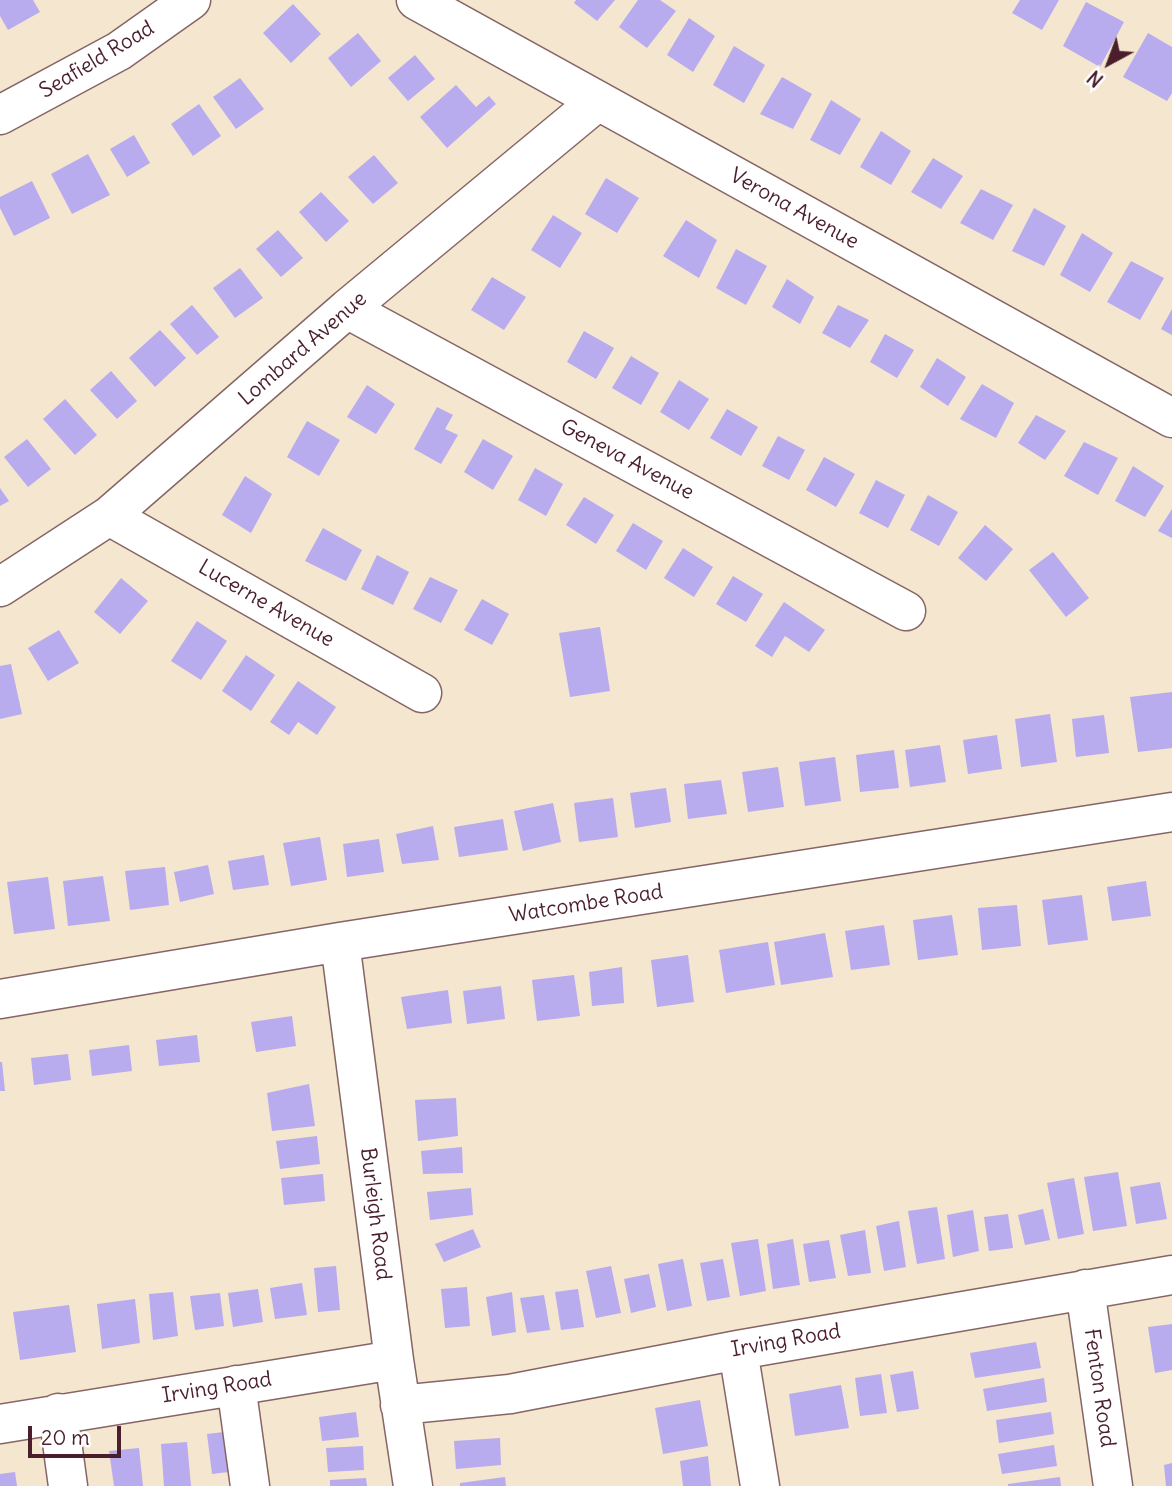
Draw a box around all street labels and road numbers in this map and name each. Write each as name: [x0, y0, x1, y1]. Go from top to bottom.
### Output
street label: Seafield Road: [35, 16, 159, 104]
street label: Verona Avenue: [725, 163, 863, 255]
street label: Lombard Avenue: [234, 287, 372, 411]
street label: Geneva Avenue: [556, 414, 698, 506]
street label: Lucerne Avenue: [194, 555, 338, 653]
street label: Watcombe Road: [507, 879, 665, 929]
street label: Burleigh Road: [354, 1146, 396, 1282]
street label: Irving Road: [729, 1319, 843, 1363]
street label: Fenton Road: [1078, 1327, 1120, 1449]
street label: Irving Road: [160, 1367, 274, 1409]

